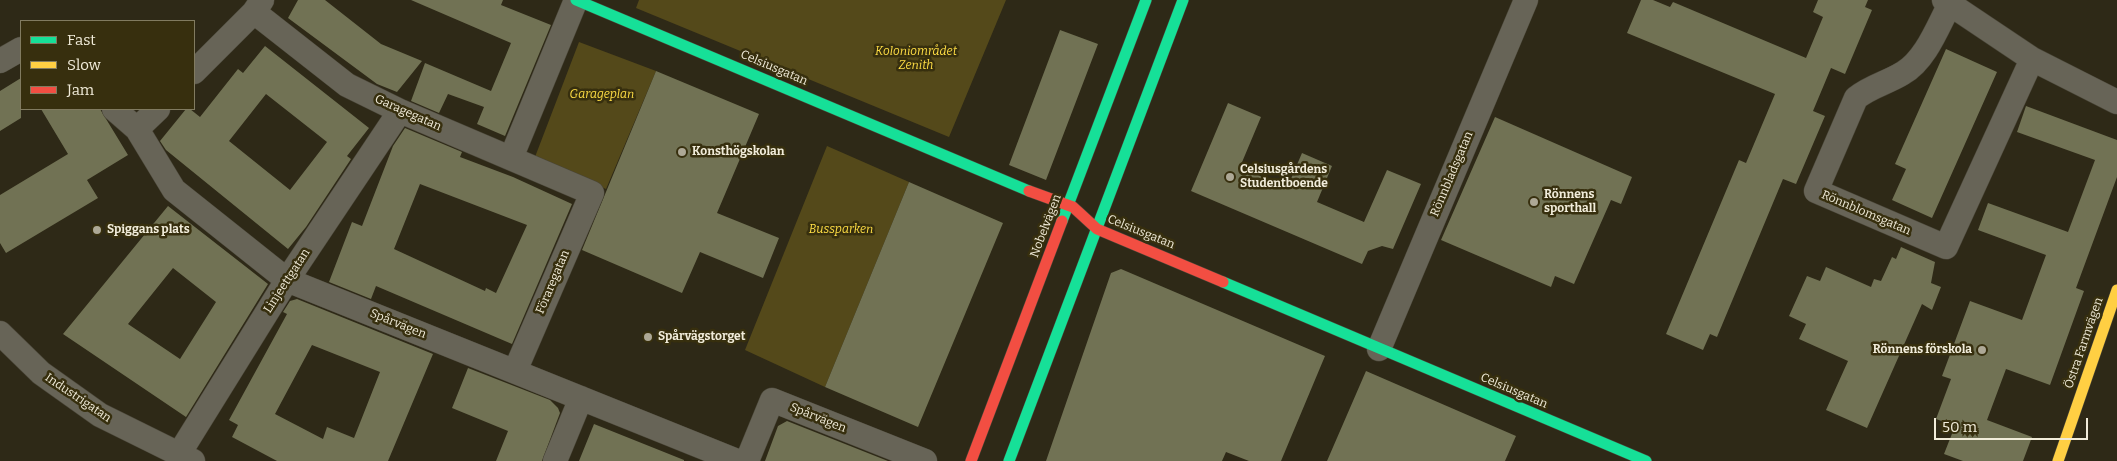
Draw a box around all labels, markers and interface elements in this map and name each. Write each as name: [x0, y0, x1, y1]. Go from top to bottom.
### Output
legend: [20, 20, 195, 110]
text: Fast: [67, 31, 96, 49]
park label: Koloniområdet Zenith: [875, 45, 957, 73]
street label: Celsiusgatan: [738, 47, 810, 89]
text: Slow: [67, 56, 101, 74]
text: Jam: [67, 81, 94, 99]
park label: Garageplan: [570, 88, 634, 102]
street label: Garagegatan: [372, 92, 444, 134]
street label: Rönnbladsgatan: [1428, 129, 1476, 219]
place label: Konsthögskolan: [692, 145, 784, 159]
marker: Konsthögskolan: [676, 146, 688, 158]
place label: Celsiusgårdens Studentboende: [1240, 163, 1328, 191]
marker: Celsiusgårdens Studentboende: [1224, 171, 1236, 183]
place label: Rönnens sporthall: [1544, 188, 1596, 216]
street label: Rönnblomsgatan: [1819, 188, 1913, 238]
street label: Nobelvägen: [1027, 192, 1065, 260]
marker: Rönnens sporthall: [1528, 196, 1540, 208]
street label: Celsiusgatan: [1105, 212, 1177, 252]
place label: Spiggans plats: [107, 223, 190, 237]
park label: Bussparken: [809, 223, 873, 237]
marker: Spiggans plats: [91, 224, 103, 236]
street label: Linjeettgatan: [261, 246, 313, 316]
street label: Föraregatan: [533, 248, 573, 316]
street label: Östra Farmvägen: [2062, 296, 2106, 390]
street label: Spårvägen: [368, 306, 428, 342]
place label: Spårvägstorget: [658, 330, 745, 344]
marker: Spårvägstorget: [642, 331, 654, 343]
place label: Rönnens förskola: [1873, 343, 1972, 357]
marker: Rönnens förskola: [1976, 344, 1988, 356]
street label: Celsiusgatan: [1478, 370, 1550, 412]
street label: Industrigatan: [42, 371, 114, 425]
street label: Spårvägen: [788, 400, 848, 436]
scale bar: [1937, 408, 2091, 440]
text: 50 m: [1942, 418, 1977, 436]

